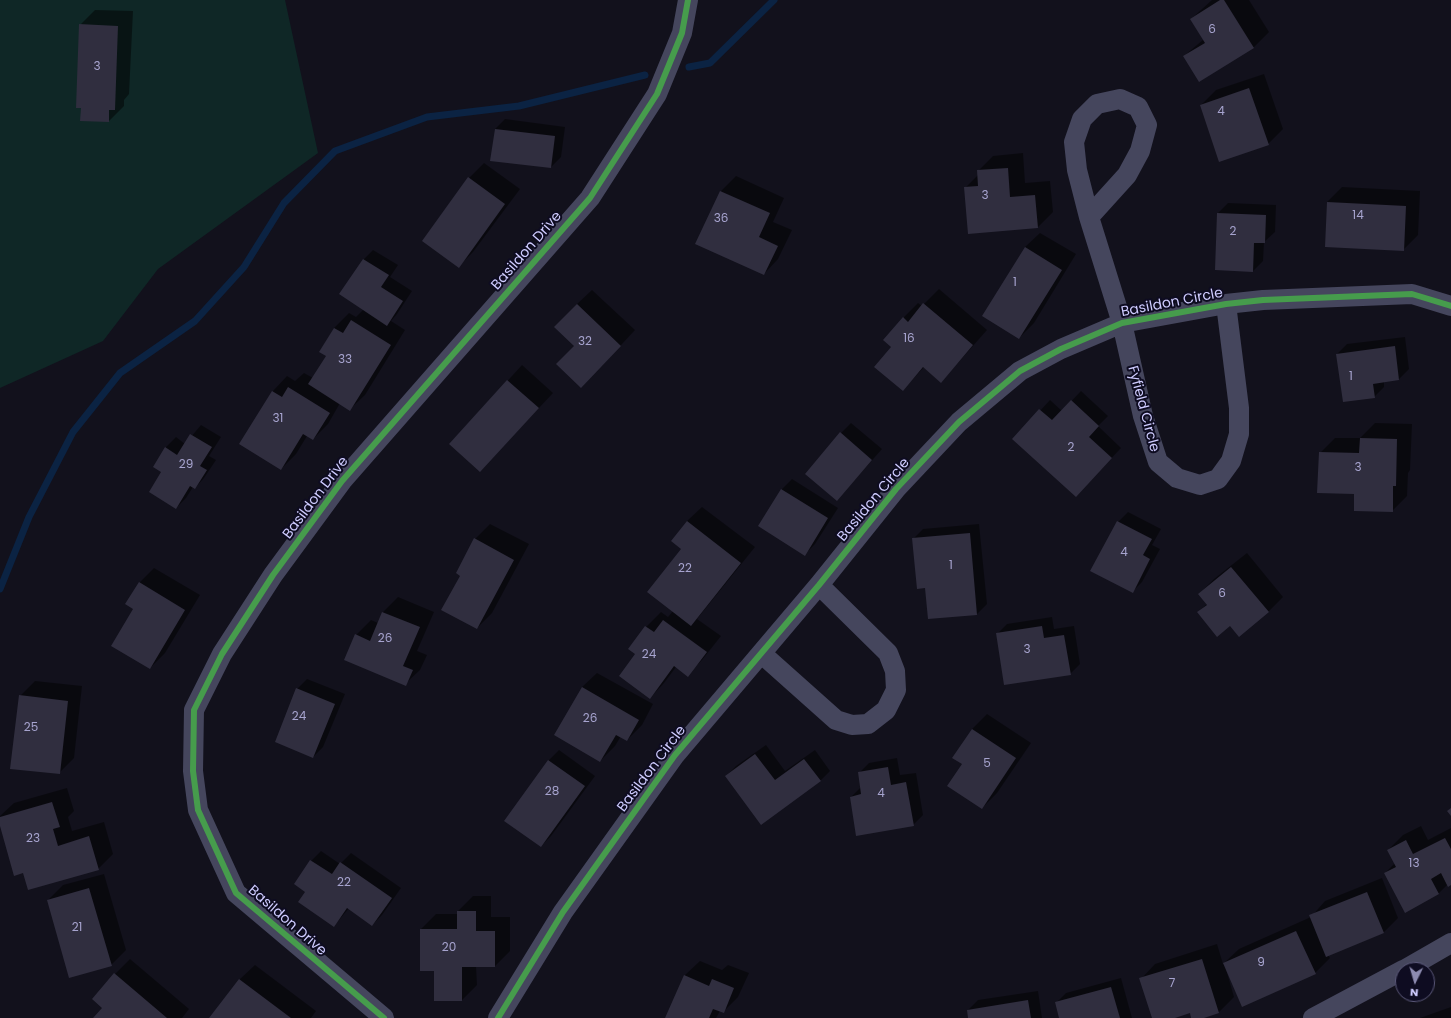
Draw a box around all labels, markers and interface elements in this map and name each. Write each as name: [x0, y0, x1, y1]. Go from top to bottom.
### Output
house number: 6: [1208, 23, 1216, 37]
house number: 3: [93, 60, 101, 74]
house number: 4: [1217, 105, 1225, 119]
house number: 3: [981, 189, 989, 203]
street label: Basildon Drive: [488, 208, 566, 294]
house number: 14: [1352, 209, 1364, 223]
house number: 36: [714, 212, 728, 226]
house number: 2: [1230, 225, 1236, 239]
house number: 1: [1013, 276, 1017, 290]
street label: Basildon Circle: [1120, 285, 1224, 321]
house number: 16: [903, 332, 915, 346]
house number: 32: [578, 335, 592, 349]
house number: 33: [338, 353, 352, 367]
street label: Fyfield Circle: [1123, 364, 1163, 454]
house number: 1: [1349, 370, 1353, 384]
house number: 31: [273, 412, 283, 426]
house number: 2: [1068, 441, 1074, 455]
street label: Basildon Drive: [280, 454, 352, 542]
street label: Basildon Circle: [834, 455, 914, 545]
house number: 29: [179, 458, 193, 472]
house number: 3: [1354, 461, 1362, 475]
house number: 4: [1120, 546, 1128, 560]
house number: 1: [949, 559, 953, 573]
house number: 22: [678, 562, 692, 576]
house number: 6: [1218, 587, 1226, 601]
house number: 26: [378, 632, 392, 646]
house number: 3: [1023, 643, 1031, 657]
house number: 24: [642, 648, 656, 662]
house number: 24: [292, 710, 306, 724]
house number: 26: [583, 712, 597, 726]
house number: 25: [24, 721, 38, 735]
street label: Basildon Circle: [614, 723, 690, 815]
house number: 5: [983, 757, 991, 771]
house number: 28: [545, 785, 559, 799]
house number: 4: [877, 787, 885, 801]
house number: 23: [26, 832, 40, 846]
house number: 13: [1409, 857, 1419, 871]
house number: 22: [337, 876, 351, 890]
street label: Basildon Drive: [244, 882, 330, 960]
house number: 21: [72, 921, 82, 935]
house number: 20: [442, 941, 456, 955]
house number: 9: [1257, 956, 1265, 970]
north arrow: [1395, 962, 1435, 1002]
house number: 7: [1169, 977, 1175, 991]
text: N: [1409, 985, 1419, 1001]

